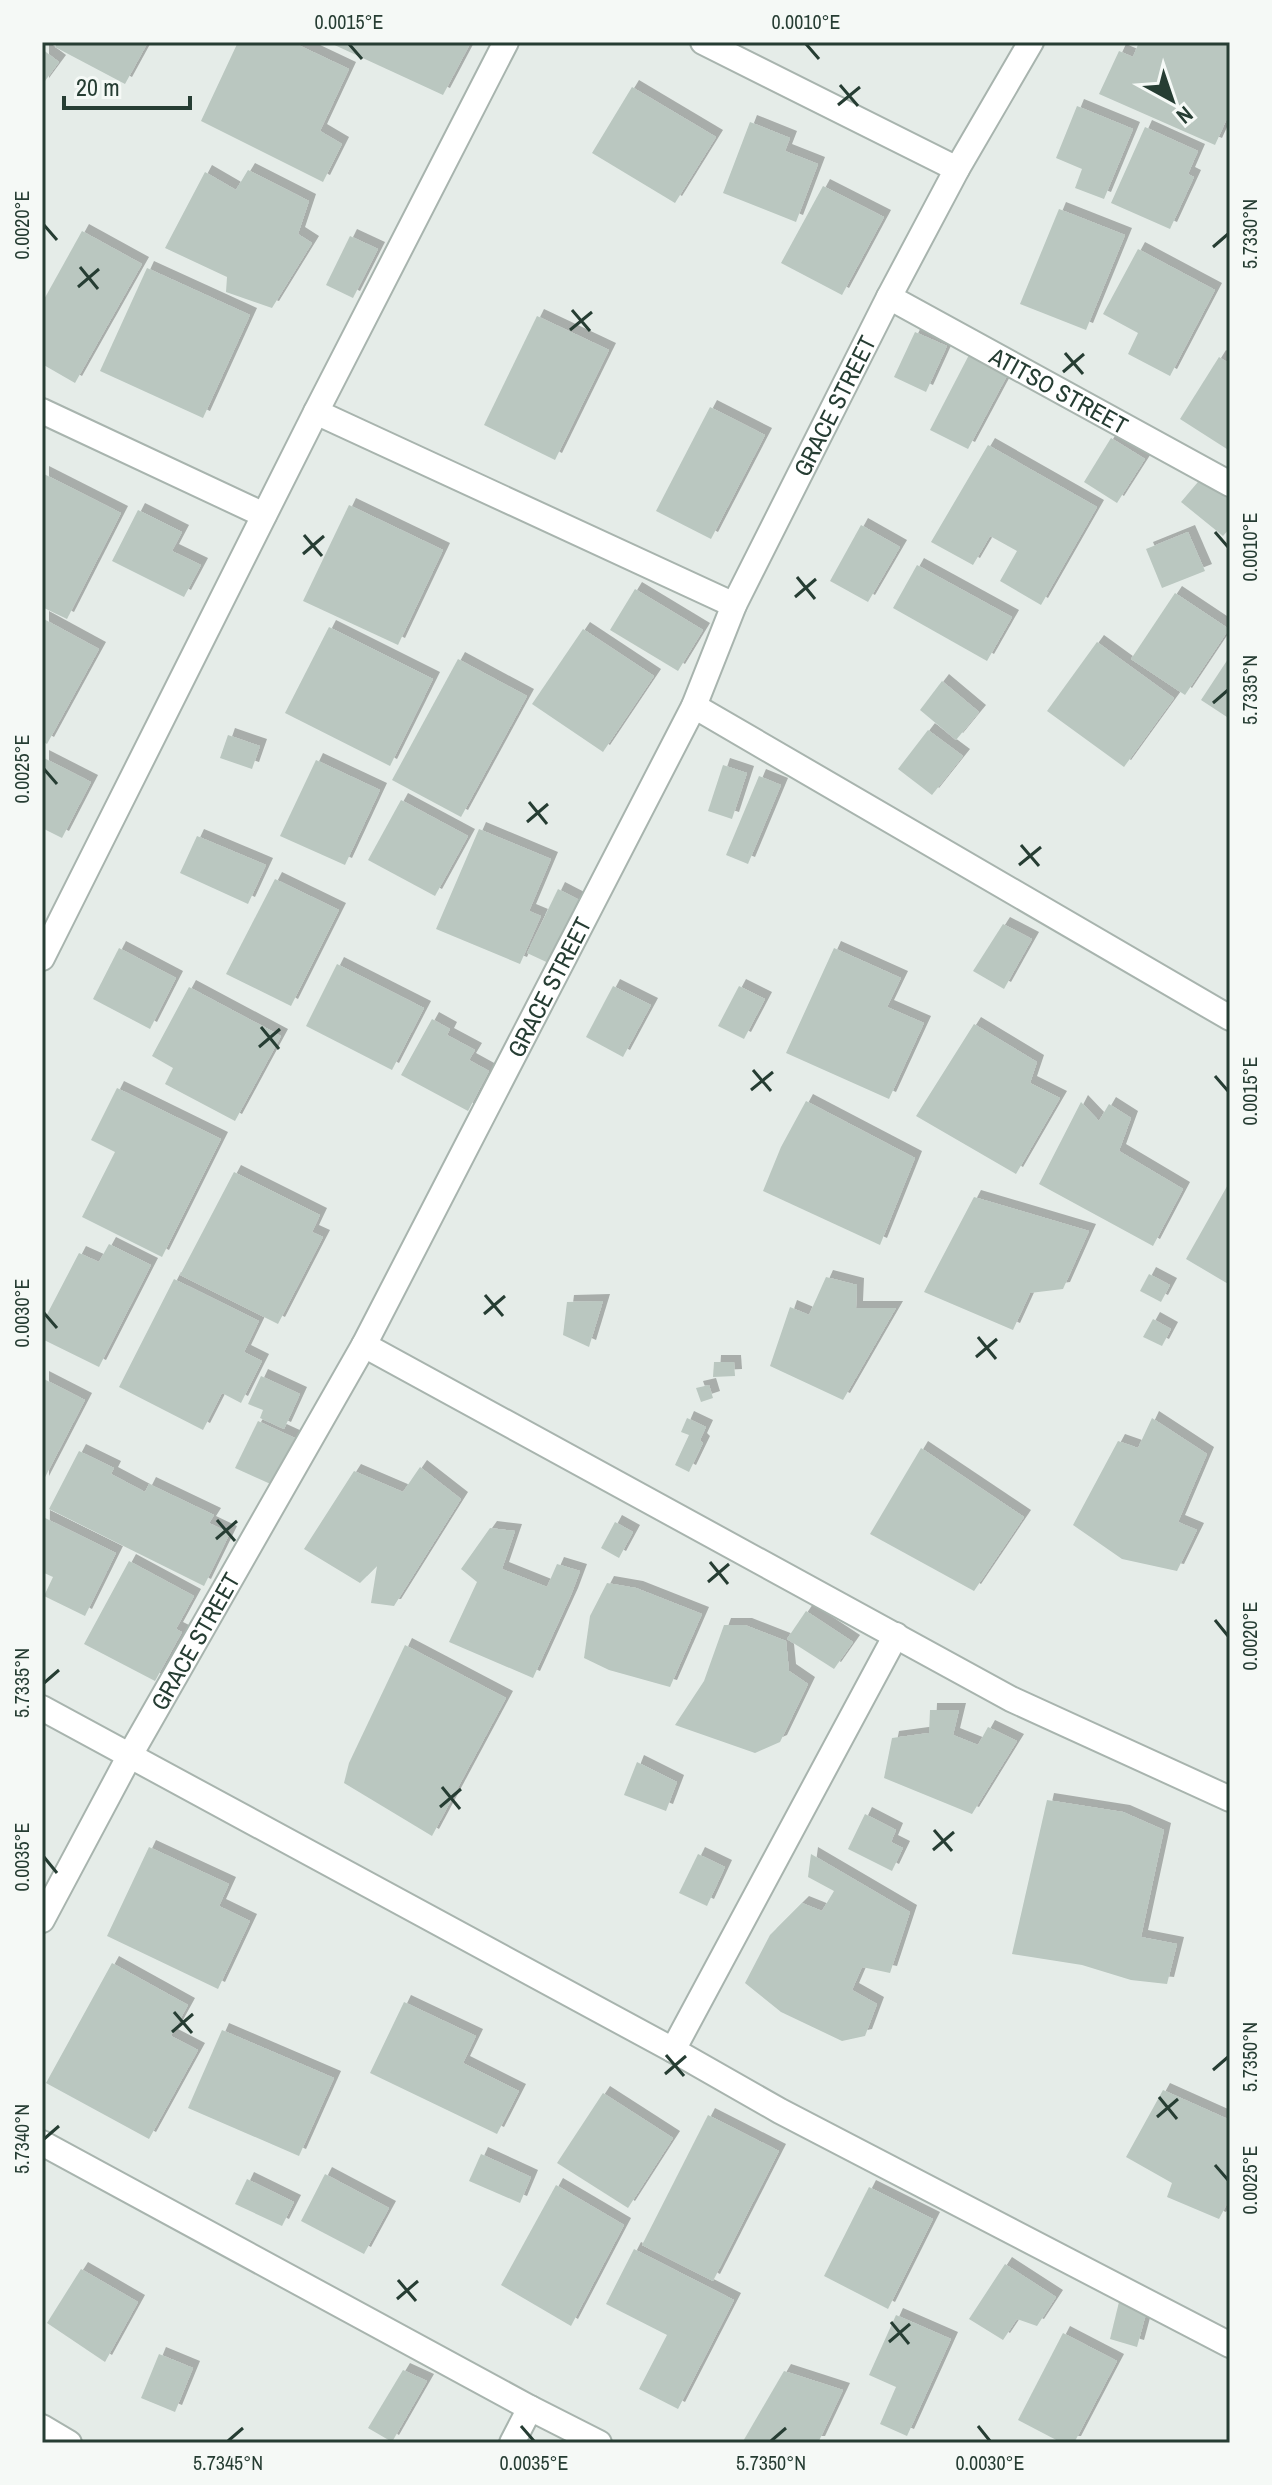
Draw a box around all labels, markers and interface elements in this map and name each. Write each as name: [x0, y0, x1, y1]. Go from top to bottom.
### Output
text: 0.0015°E: [314, 8, 384, 35]
text: 0.0010°E: [771, 8, 841, 35]
scale bar: [64, 60, 190, 110]
north arrow: [1132, 60, 1212, 140]
text: 20 m: [76, 71, 120, 103]
text: N: [1170, 100, 1199, 131]
text: 0.0020°E: [8, 190, 35, 260]
text: 5.7330°N: [1236, 199, 1263, 269]
street label: GRACE STREET: [786, 330, 883, 481]
street label: ATITSO STREET: [984, 339, 1134, 441]
text: 0.0010°E: [1236, 512, 1263, 582]
text: 5.7335°N: [1236, 655, 1263, 725]
text: 0.0025°E: [8, 734, 35, 804]
street label: GRACE STREET: [500, 912, 598, 1062]
text: 0.0015°E: [1236, 1056, 1263, 1126]
text: 0.0030°E: [8, 1278, 35, 1348]
street label: GRACE STREET: [143, 1567, 247, 1716]
text: 0.0020°E: [1236, 1601, 1263, 1671]
text: 5.7335°N: [8, 1648, 35, 1718]
text: 0.0035°E: [8, 1822, 35, 1892]
text: 5.7350°N: [1236, 2022, 1263, 2092]
text: 5.7340°N: [8, 2104, 35, 2174]
text: 0.0025°E: [1236, 2145, 1263, 2215]
text: 5.7345°N: [193, 2449, 263, 2476]
text: 0.0035°E: [499, 2449, 569, 2476]
text: 5.7350°N: [736, 2449, 806, 2476]
text: 0.0030°E: [955, 2449, 1025, 2476]

